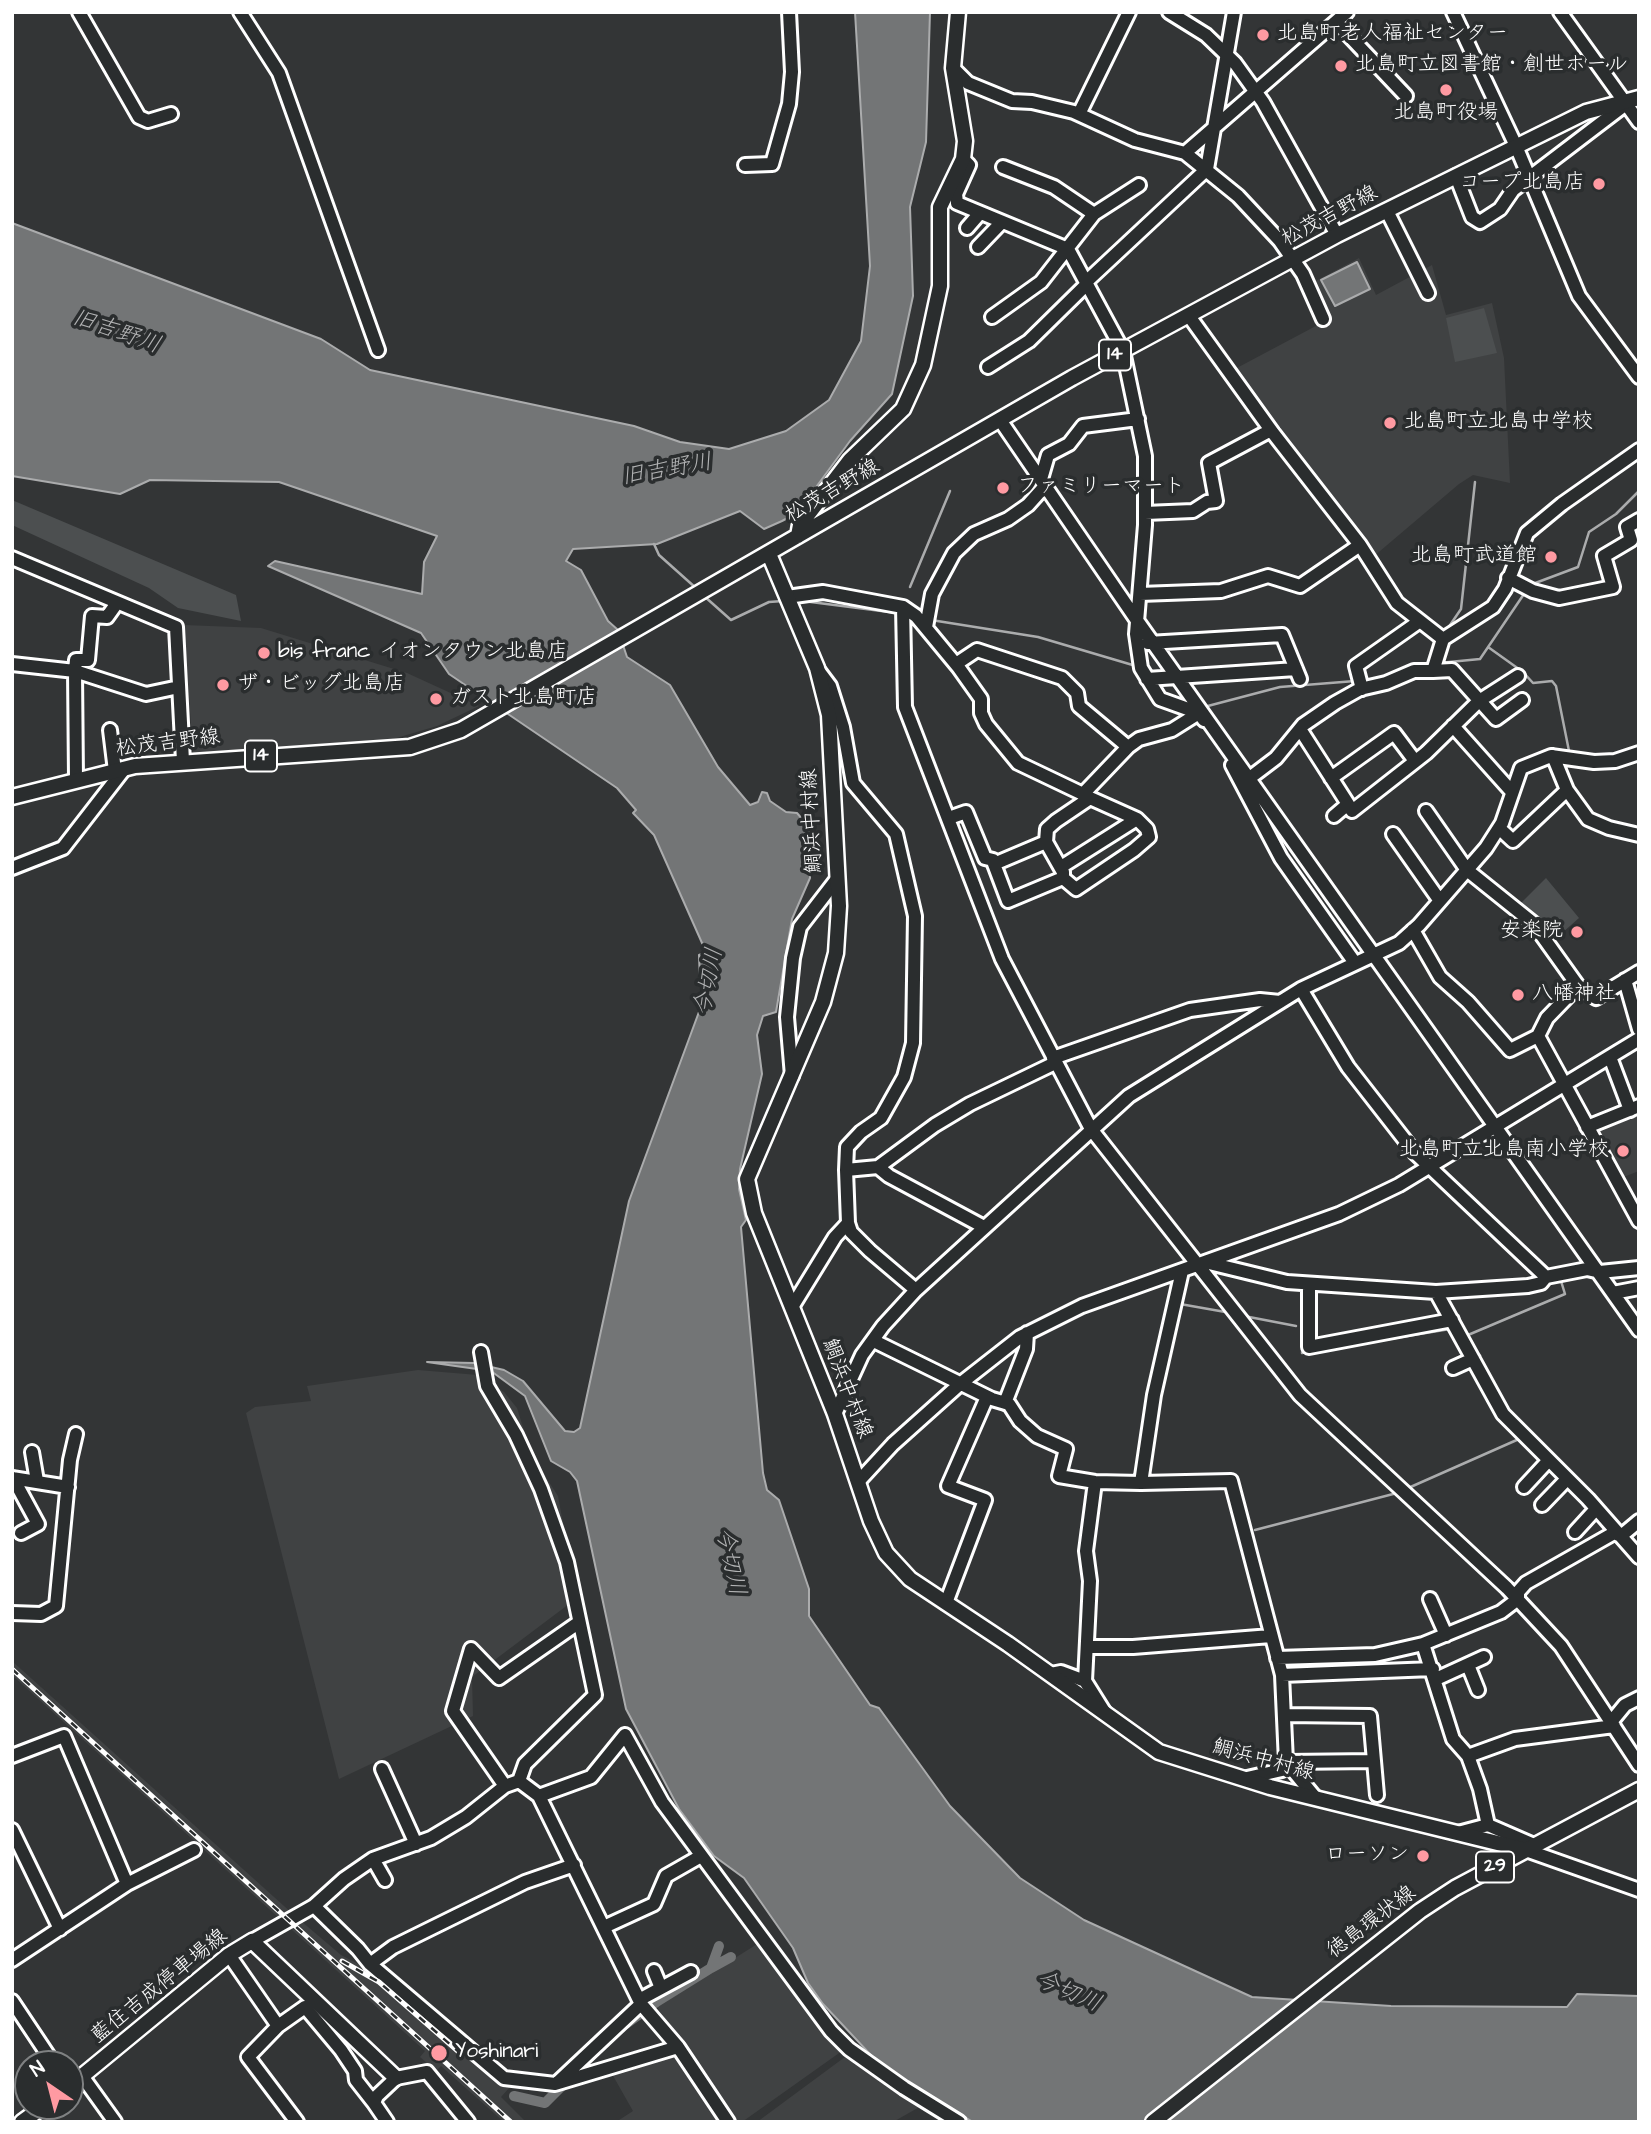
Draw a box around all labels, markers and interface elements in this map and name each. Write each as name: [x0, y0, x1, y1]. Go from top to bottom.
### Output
place label: 北島町老人福祉センター: [1277, 22, 1508, 48]
marker: 北島町老人福祉センター: [1255, 27, 1271, 43]
place label: 北島町立図書館・創世ホール: [1355, 53, 1628, 79]
marker: 北島町立図書館・創世ホール: [1333, 58, 1349, 74]
marker: 北島町役場: [1438, 82, 1454, 98]
place label: 北島町役場: [1394, 101, 1498, 127]
place label: コープ北島店: [1459, 171, 1585, 197]
marker: コープ北島店: [1591, 176, 1607, 192]
street label: 松茂吉野線: [1278, 181, 1382, 253]
water label: 旧吉野川: [68, 305, 164, 361]
road number: 14: [1099, 340, 1131, 370]
place label: 北島町立北島中学校: [1404, 410, 1593, 436]
marker: 北島町立北島中学校: [1382, 415, 1398, 431]
water label: 旧吉野川: [619, 449, 715, 493]
street label: 松茂吉野線: [781, 455, 885, 529]
place label: ファミリーマート: [1017, 475, 1185, 501]
marker: ファミリーマート: [995, 480, 1011, 496]
place label: 北島町武道館: [1411, 544, 1537, 570]
marker: 北島町武道館: [1543, 549, 1559, 565]
place label: bis franc イオンタウン北島店: [278, 640, 568, 666]
marker: bis franc イオンタウン北島店: [256, 645, 272, 661]
place label: ザ・ビッグ北島店: [237, 672, 405, 698]
marker: ザ・ビッグ北島店: [215, 677, 231, 693]
place label: ガスト北島町店: [450, 686, 597, 712]
marker: ガスト北島町店: [428, 691, 444, 707]
street label: 松茂吉野線: [114, 725, 222, 763]
road number: 14: [245, 740, 277, 772]
street label: 鯛浜中村線: [798, 768, 828, 874]
place label: 安楽院: [1500, 919, 1563, 945]
marker: 安楽院: [1569, 924, 1585, 940]
water label: 今切川: [690, 946, 730, 1018]
place label: 八幡神社: [1532, 982, 1616, 1008]
marker: 八幡神社: [1510, 987, 1526, 1003]
place label: 北島町立北島南小学校: [1399, 1138, 1609, 1164]
marker: 北島町立北島南小学校: [1615, 1143, 1631, 1159]
street label: 鯛浜中村線: [815, 1335, 877, 1443]
water label: 今切川: [708, 1525, 750, 1599]
street label: 鯛浜中村線: [1209, 1735, 1317, 1787]
place label: ローソン: [1325, 1843, 1409, 1869]
marker: ローソン: [1415, 1848, 1431, 1864]
road number: 29: [1476, 1852, 1514, 1882]
street label: 徳島環状線: [1322, 1881, 1422, 1965]
street label: 藍住吉成停車場線: [87, 1924, 233, 2050]
water label: 今切川: [1031, 1966, 1105, 2020]
place label: Yoshinari: [455, 2040, 538, 2066]
marker: Yoshinari: [429, 2043, 449, 2063]
north arrow: [14, 2050, 84, 2120]
text: N: [25, 2055, 50, 2084]

